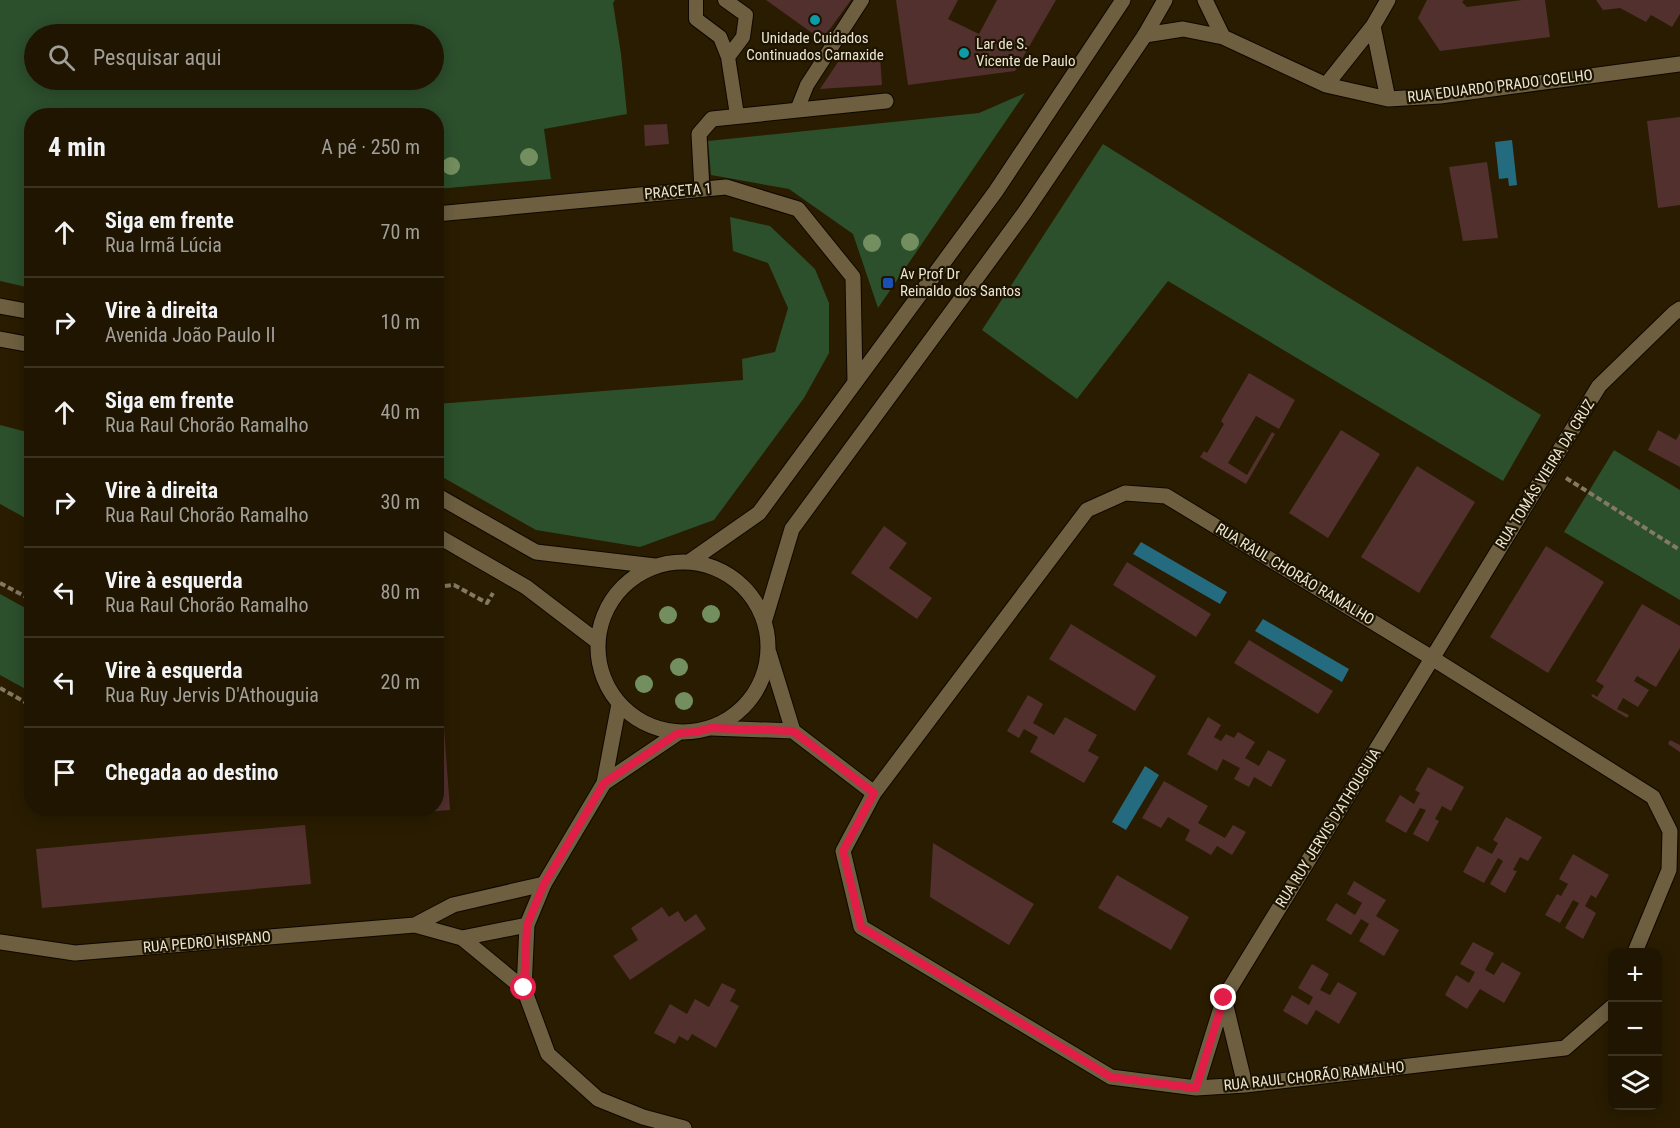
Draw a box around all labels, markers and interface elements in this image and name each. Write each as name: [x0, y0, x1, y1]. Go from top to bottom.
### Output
marker: Unidade Cuidados Continuados Carnaxide: [808, 13, 822, 27]
search box: [24, 24, 444, 90]
place label: Unidade Cuidados Continuados Carnaxide: [746, 29, 884, 64]
place label: Lar de S. Vicente de Paulo: [976, 35, 1076, 70]
icon: search: [45, 41, 78, 74]
text: Pesquisar aqui: [93, 45, 222, 70]
marker: Lar de S. Vicente de Paulo: [957, 46, 971, 60]
street label: RUA EDUARDO PRADO COELHO: [1406, 66, 1594, 106]
text: 4 min: [48, 132, 106, 162]
text: A pé · 250 m: [321, 135, 420, 159]
street label: PRACETA 1: [644, 179, 712, 203]
text: Siga em frente: [105, 208, 234, 233]
icon: ahead: [48, 216, 81, 249]
text: 70 m: [381, 220, 420, 244]
text: Rua Irmã Lúcia: [105, 233, 222, 257]
place label: Av Prof Dr Reinaldo dos Santos: [900, 265, 1021, 300]
marker: Av Prof Dr Reinaldo dos Santos: [881, 276, 895, 290]
text: Vire à direita: [105, 298, 218, 323]
icon: right: [48, 306, 81, 339]
text: 10 m: [381, 310, 420, 334]
text: Avenida João Paulo II: [105, 323, 276, 347]
text: Siga em frente: [105, 388, 234, 413]
icon: ahead: [48, 396, 81, 429]
street label: RUA TOMÁS VIEIRA DA CRUZ: [1492, 396, 1598, 552]
text: 40 m: [381, 400, 420, 424]
text: Rua Raul Chorão Ramalho: [105, 413, 309, 437]
text: Vire à direita: [105, 478, 218, 503]
icon: right: [48, 486, 81, 519]
text: 30 m: [381, 490, 420, 514]
text: Rua Raul Chorão Ramalho: [105, 503, 309, 527]
street label: RUA RAUL CHORÃO RAMALHO: [1212, 519, 1378, 629]
text: Vire à esquerda: [105, 568, 243, 593]
icon: left: [48, 576, 81, 609]
text: 80 m: [381, 580, 420, 604]
text: Rua Raul Chorão Ramalho: [105, 593, 309, 617]
text: Vire à esquerda: [105, 658, 243, 683]
icon: left: [48, 666, 81, 699]
text: 20 m: [381, 670, 420, 694]
text: Rua Ruy Jervis D'Athouguia: [105, 683, 319, 707]
street label: RUA RUY JERVIS D'ATHOUGUIA: [1272, 745, 1385, 911]
icon: arrive: [48, 756, 81, 789]
text: Chegada ao destino: [105, 760, 279, 785]
street label: RUA PEDRO HISPANO: [142, 927, 272, 957]
map controls: [1608, 948, 1662, 1110]
button: +: [1608, 948, 1662, 1002]
route start: [510, 974, 536, 1000]
route end: [1210, 984, 1236, 1010]
button: −: [1608, 1002, 1662, 1056]
button: layers: [1608, 1056, 1662, 1110]
street label: RUA RAUL CHORÃO RAMALHO: [1223, 1058, 1405, 1094]

